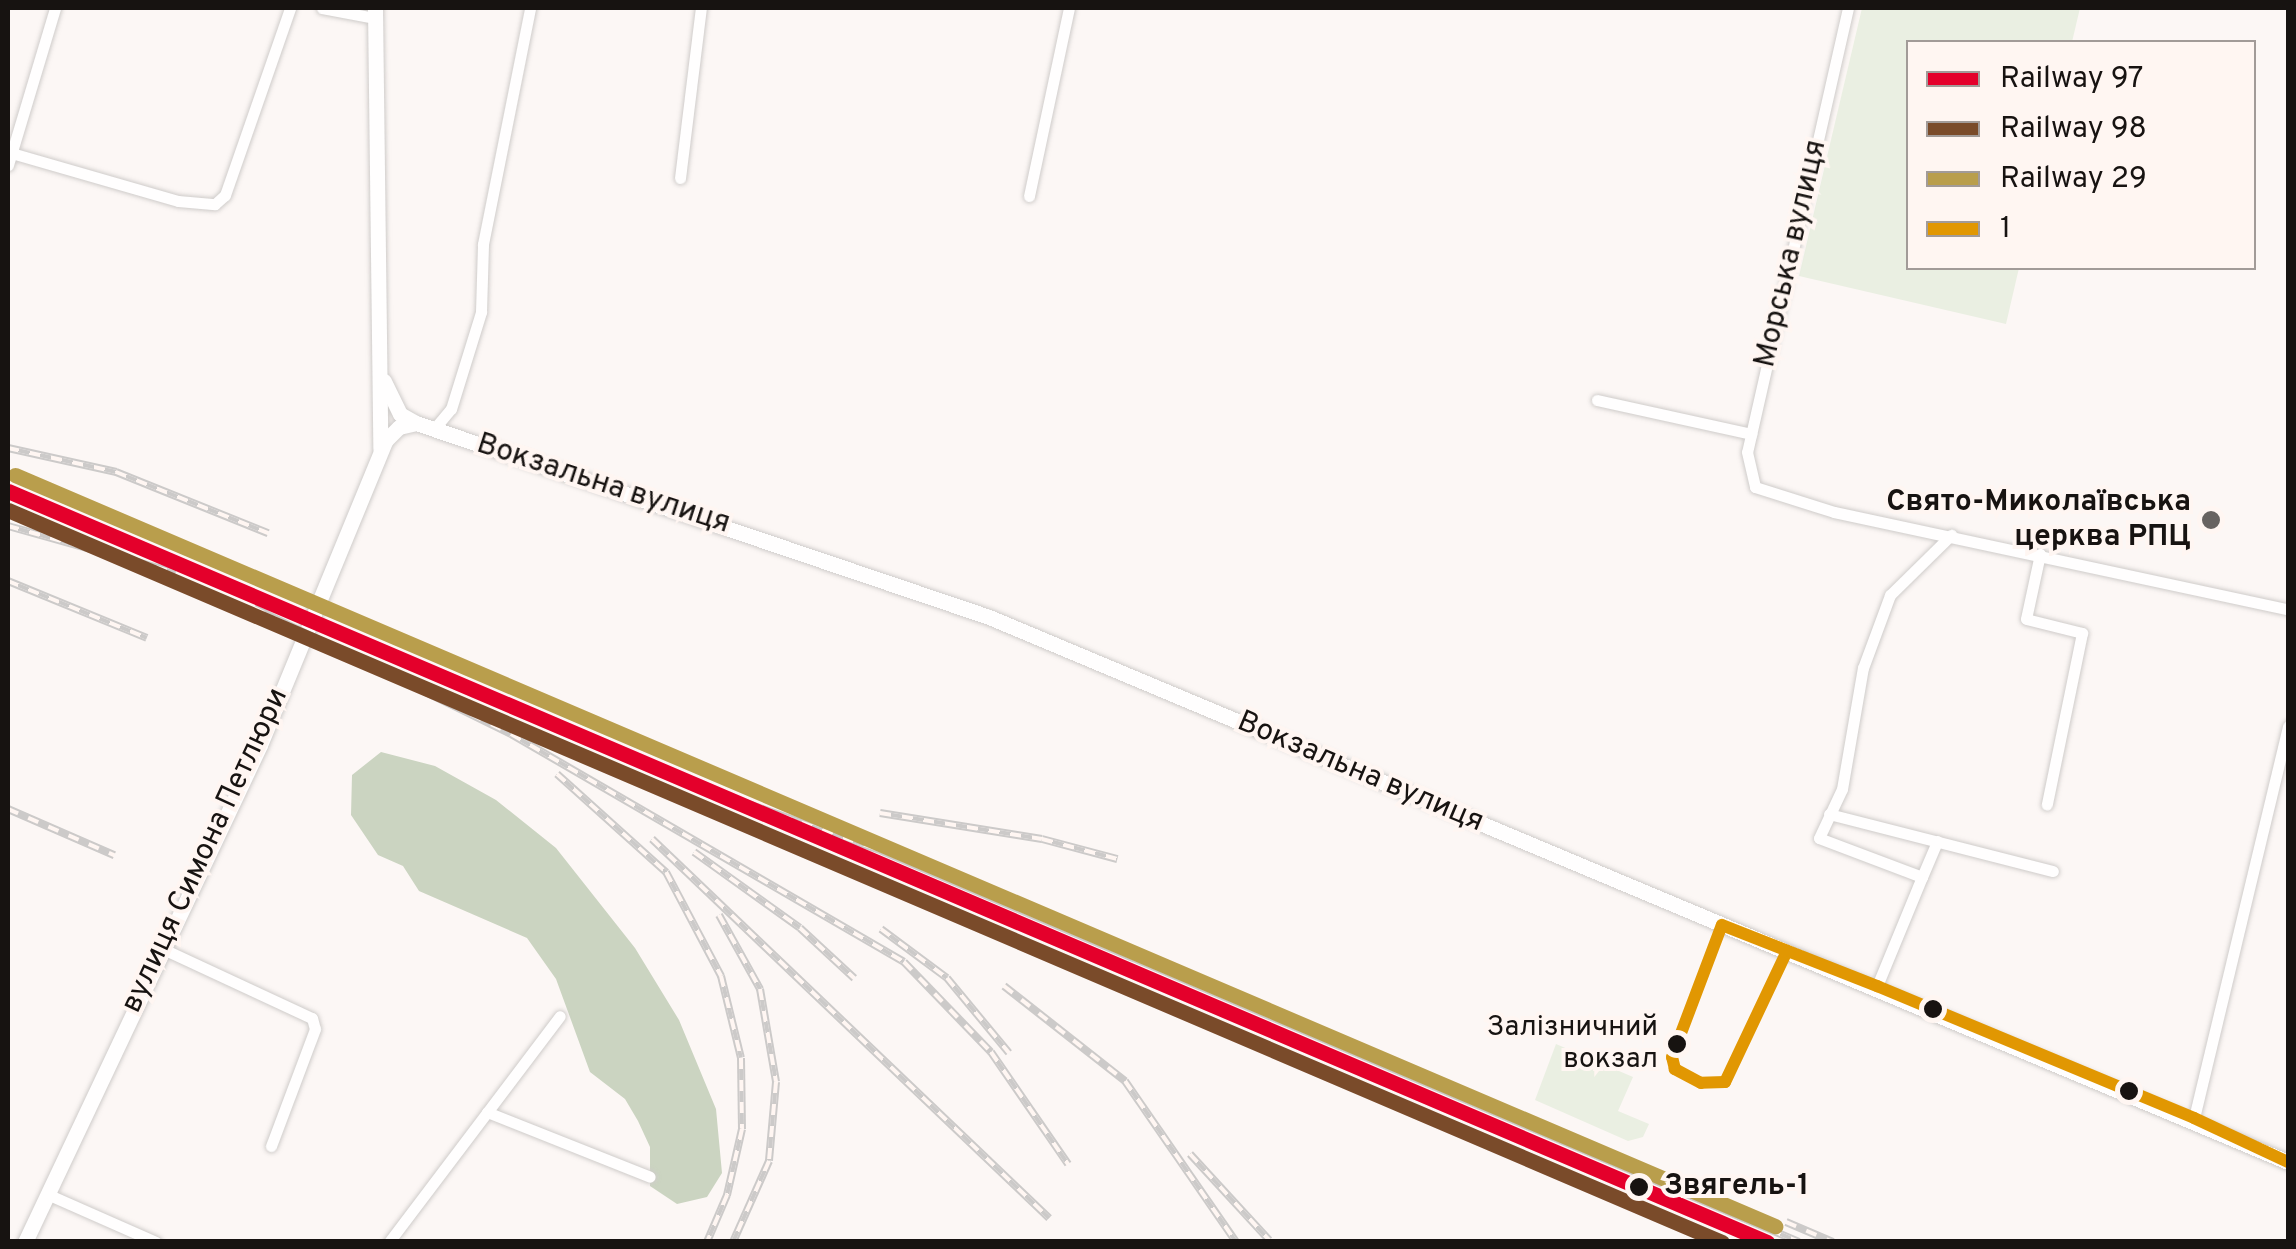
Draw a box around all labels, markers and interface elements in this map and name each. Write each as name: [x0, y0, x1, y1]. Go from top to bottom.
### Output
legend: [1906, 40, 2256, 270]
text: Railway 97: [2000, 61, 2143, 98]
text: Railway 98: [2000, 111, 2147, 148]
street label: Морська вулиця: [1748, 137, 1836, 371]
text: Railway 29: [2000, 161, 2147, 198]
text: 1: [2000, 211, 2011, 248]
street label: Вокзальна вулиця: [472, 427, 734, 543]
place label: Свято-Миколаївська церква РПЦ: [1886, 485, 2191, 556]
marker: Свято-Миколаївська церква РПЦ: [2200, 509, 2222, 531]
street label: вулиця Симона Петлюри: [115, 683, 297, 1019]
street label: Вокзальна вулиця: [1231, 705, 1489, 841]
unlabelled marker: [1923, 999, 1943, 1019]
place label: Залізничний вокзал: [1487, 1011, 1658, 1077]
marker: Залізничний вокзал: [1667, 1034, 1687, 1054]
unlabelled marker: [2119, 1081, 2139, 1101]
place label: Звягель-1: [1664, 1169, 1809, 1205]
marker: Звягель-1: [1623, 1171, 1655, 1203]

